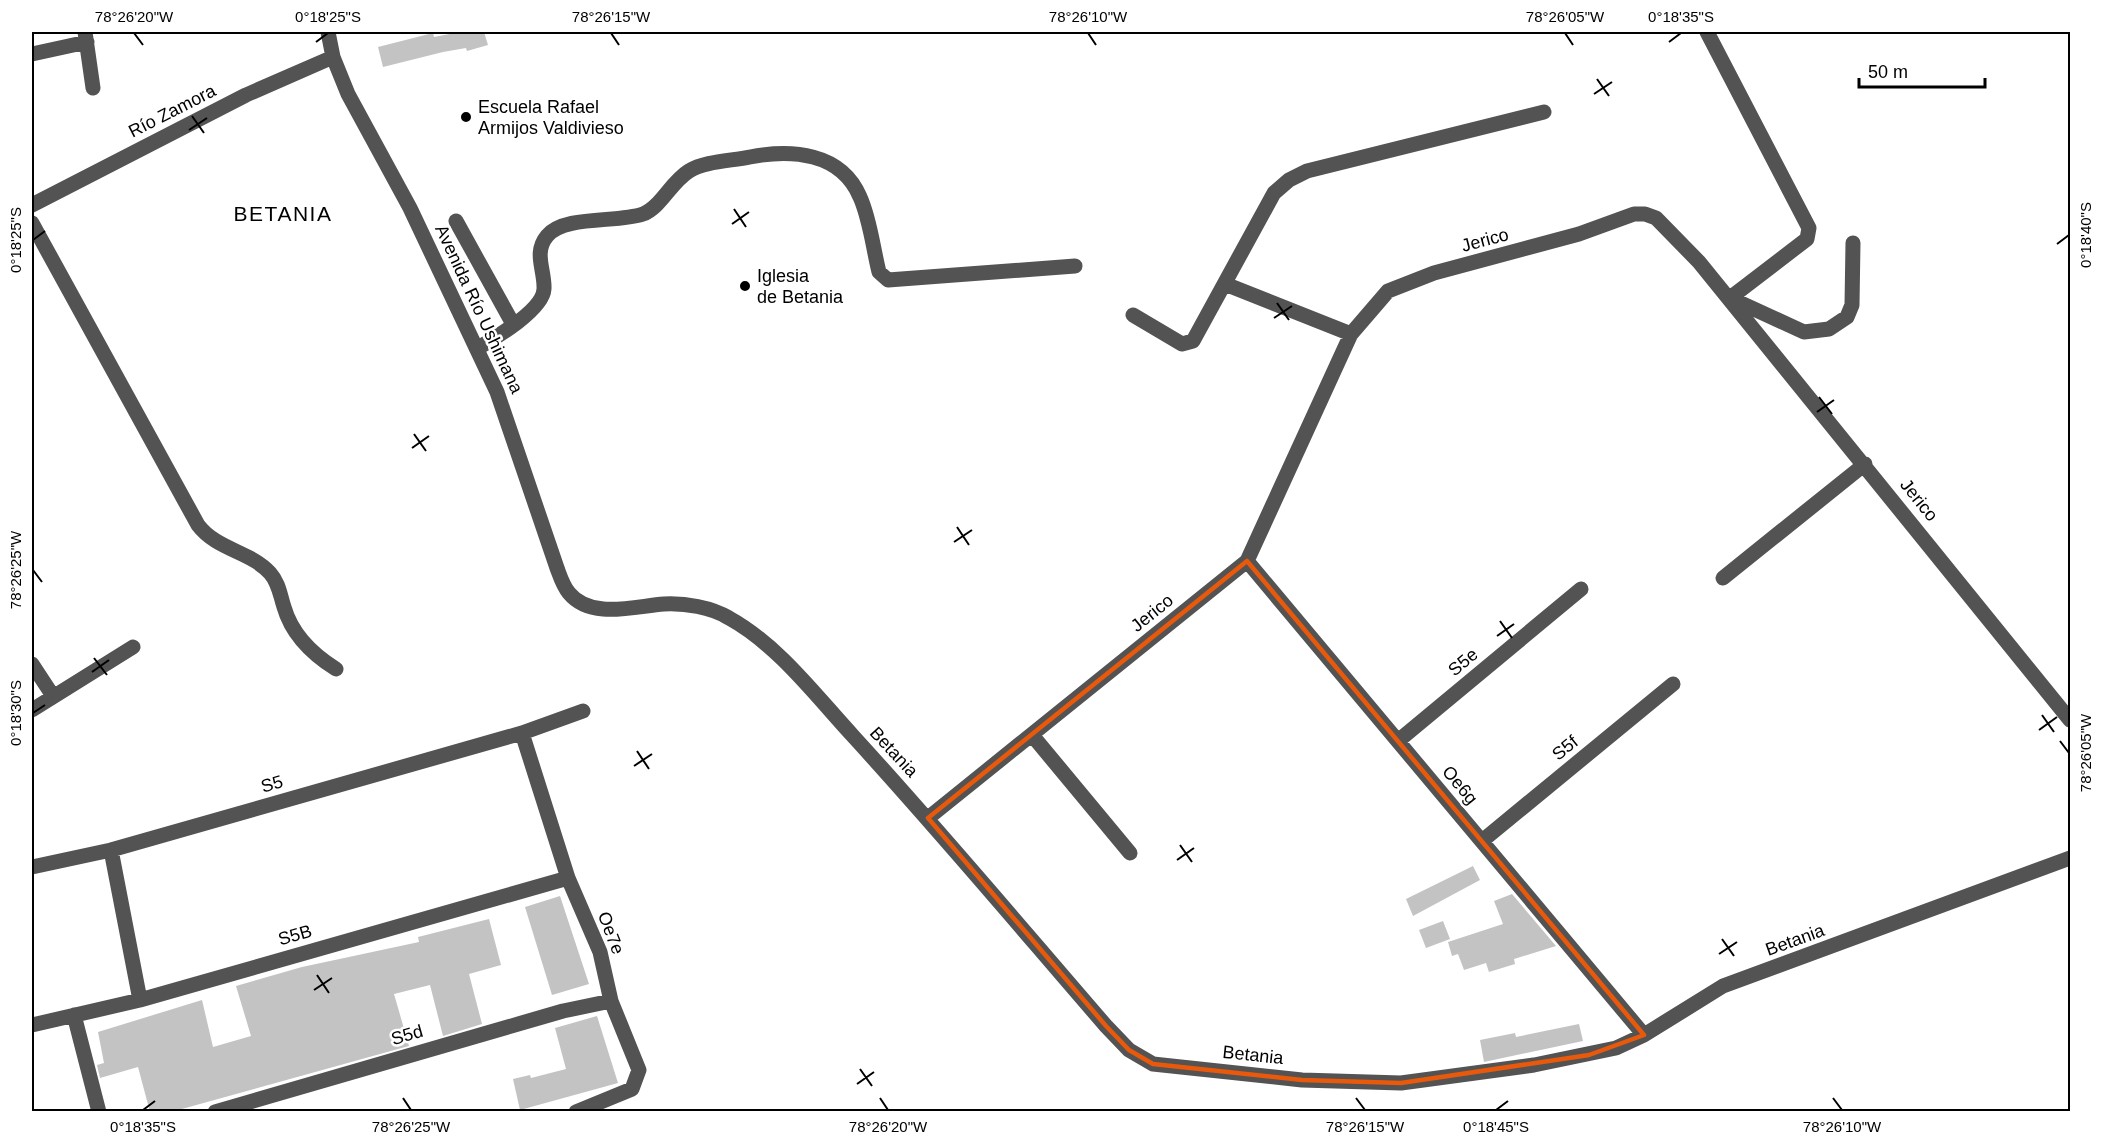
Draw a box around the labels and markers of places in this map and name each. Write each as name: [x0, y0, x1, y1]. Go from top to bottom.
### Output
place label: Escuela Rafael Armijos Valdivieso: [478, 97, 624, 138]
marker: Escuela Rafael Armijos Valdivieso: [459, 110, 473, 124]
place label: Iglesia de Betania: [757, 266, 844, 307]
marker: Iglesia de Betania: [738, 279, 752, 293]

